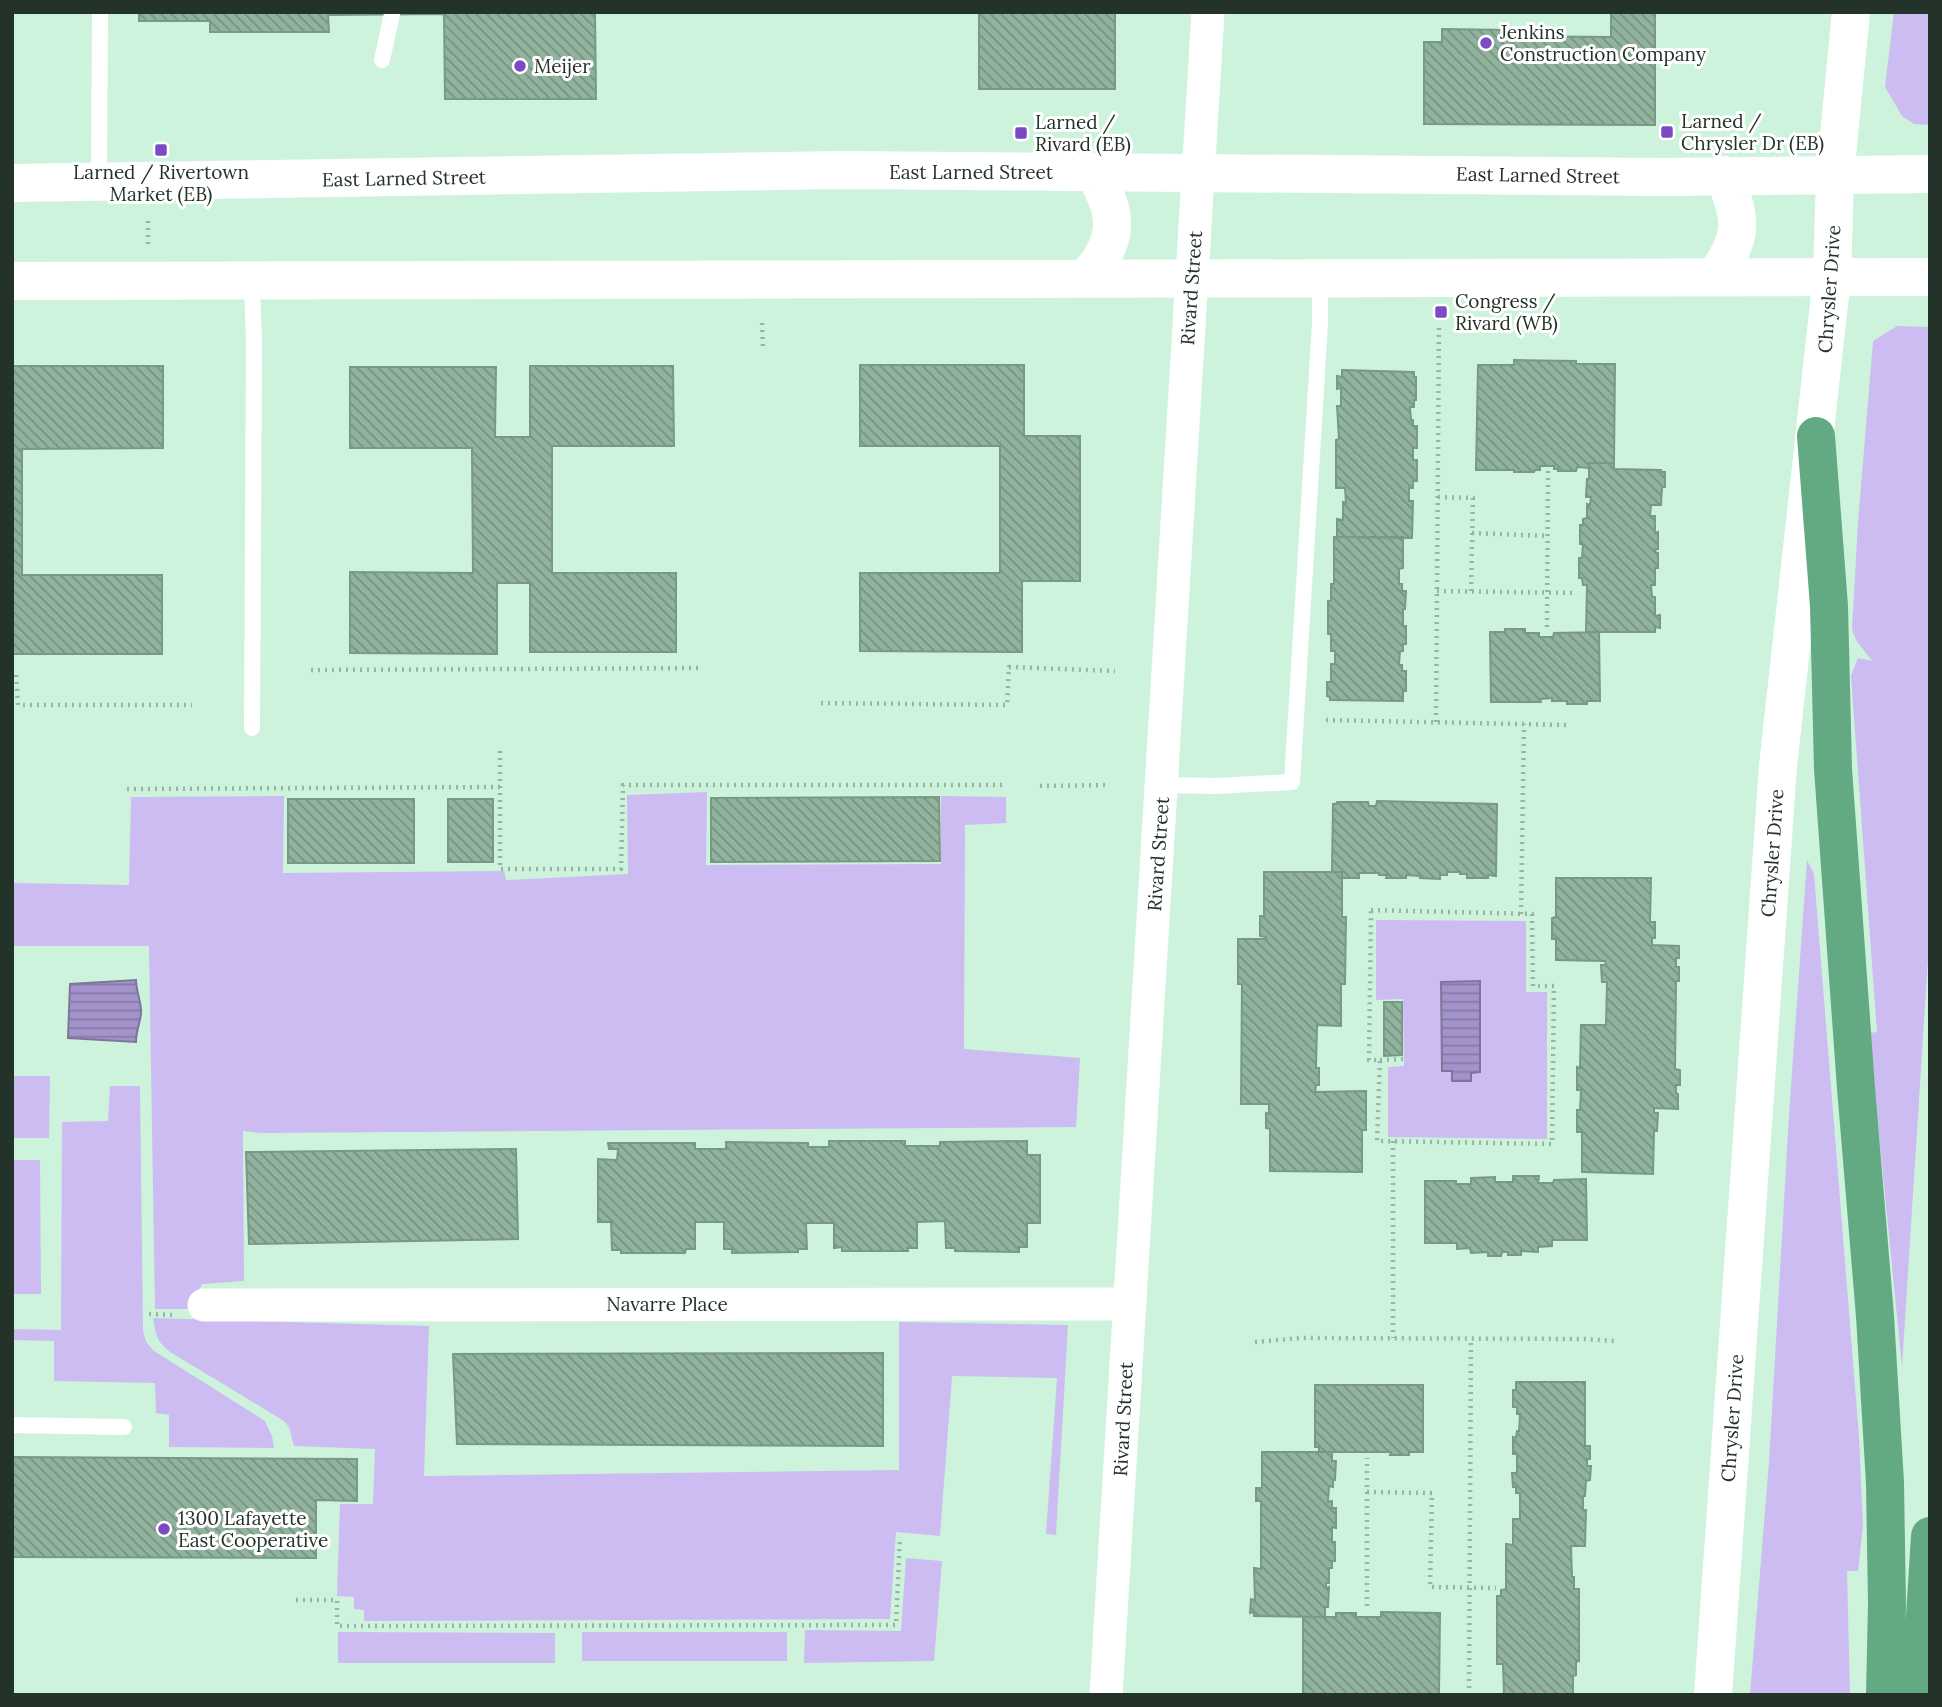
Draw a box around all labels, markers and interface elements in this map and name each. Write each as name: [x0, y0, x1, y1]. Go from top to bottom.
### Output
place label: Jenkins Construction Company: [1499, 20, 1706, 66]
marker: Jenkins Construction Company: [1478, 35, 1494, 51]
place label: Meijer: [534, 54, 591, 78]
marker: Meijer: [512, 58, 528, 74]
place label: Larned / Chrysler Dr (EB): [1681, 109, 1824, 156]
place label: Larned / Rivard (EB): [1035, 110, 1131, 157]
marker: Larned / Chrysler Dr (EB): [1659, 124, 1675, 140]
marker: Larned / Rivard (EB): [1013, 125, 1029, 141]
marker: Larned / Rivertown Market (EB): [153, 142, 169, 158]
place label: Larned / Rivertown Market (EB): [73, 160, 249, 207]
street label: East Larned Street: [889, 160, 1054, 184]
street label: East Larned Street: [1456, 162, 1621, 188]
street label: East Larned Street: [322, 165, 487, 191]
street label: Chrysler Drive: [1813, 224, 1845, 354]
street label: Rivard Street: [1175, 229, 1207, 346]
place label: Congress / Rivard (WB): [1455, 289, 1558, 336]
marker: Congress / Rivard (WB): [1433, 304, 1449, 320]
street label: Chrysler Drive: [1756, 788, 1788, 918]
street label: Rivard Street: [1142, 795, 1174, 912]
street label: Navarre Place: [606, 1292, 728, 1316]
street label: Chrysler Drive: [1716, 1353, 1748, 1483]
street label: Rivard Street: [1108, 1360, 1138, 1477]
place label: 1300 Lafayette East Cooperative: [178, 1506, 328, 1552]
marker: 1300 Lafayette East Cooperative: [156, 1521, 172, 1537]

